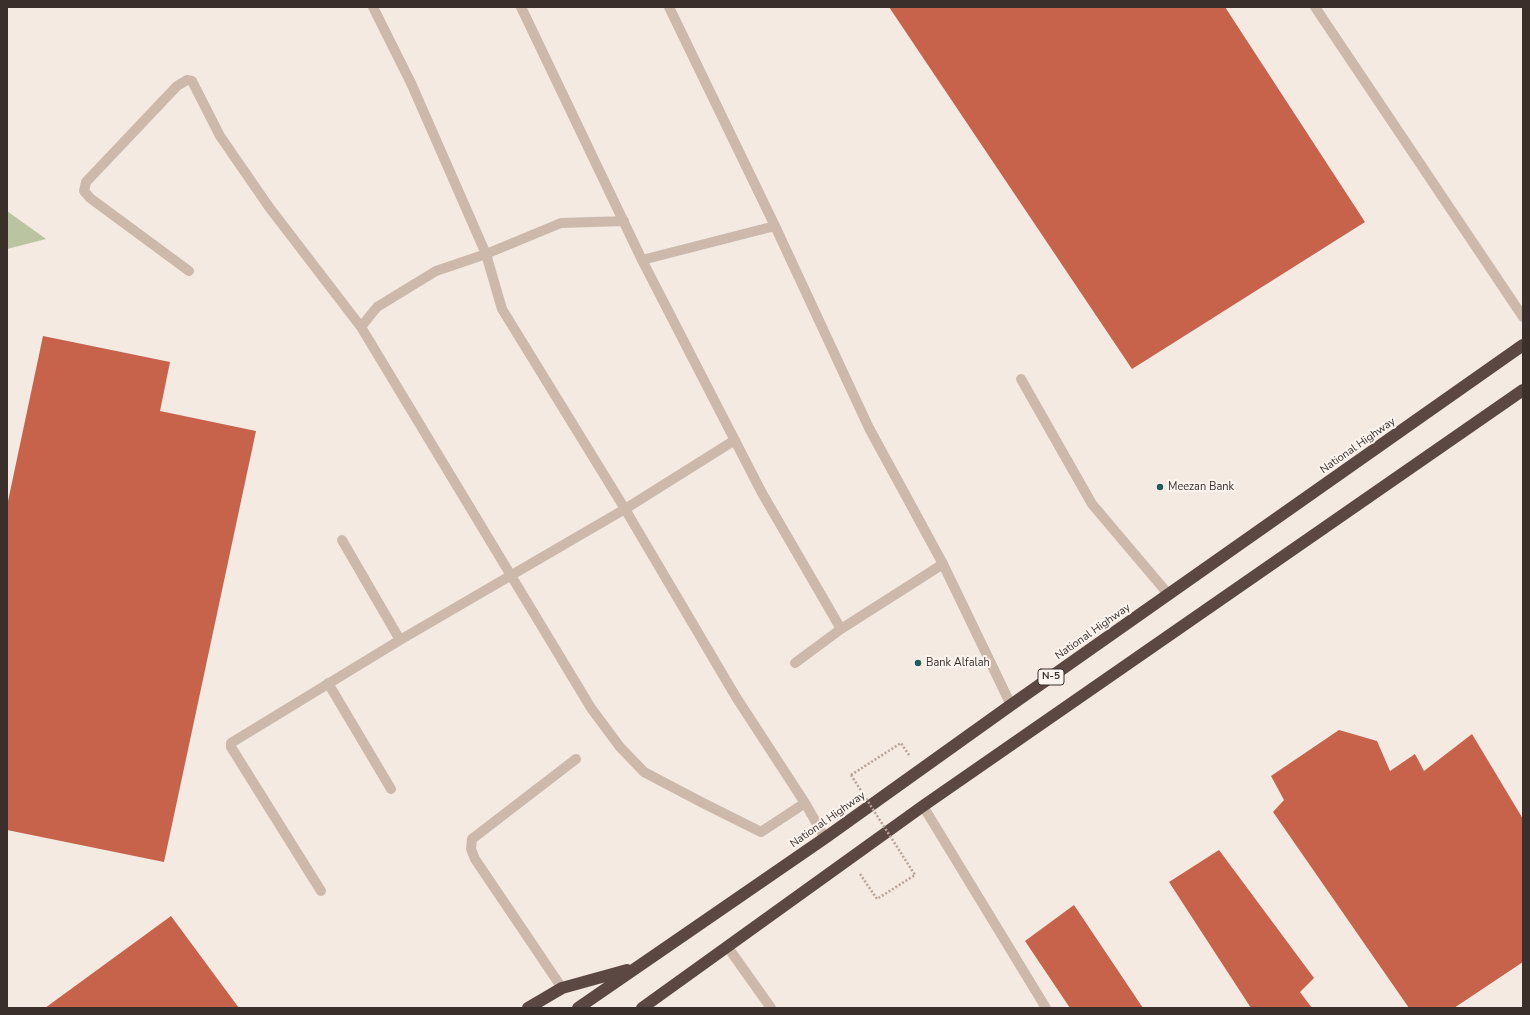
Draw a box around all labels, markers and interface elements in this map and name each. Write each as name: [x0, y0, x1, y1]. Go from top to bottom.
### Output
street label: National Highway: [1318, 415, 1398, 477]
place label: Meezan Bank: [1168, 480, 1234, 494]
marker: Meezan Bank: [1155, 482, 1165, 492]
street label: National Highway: [1053, 601, 1133, 663]
place label: Bank Alfalah: [926, 656, 990, 670]
marker: Bank Alfalah: [913, 658, 923, 668]
road number: N-5: [1038, 669, 1064, 685]
street label: National Highway: [788, 789, 868, 851]

